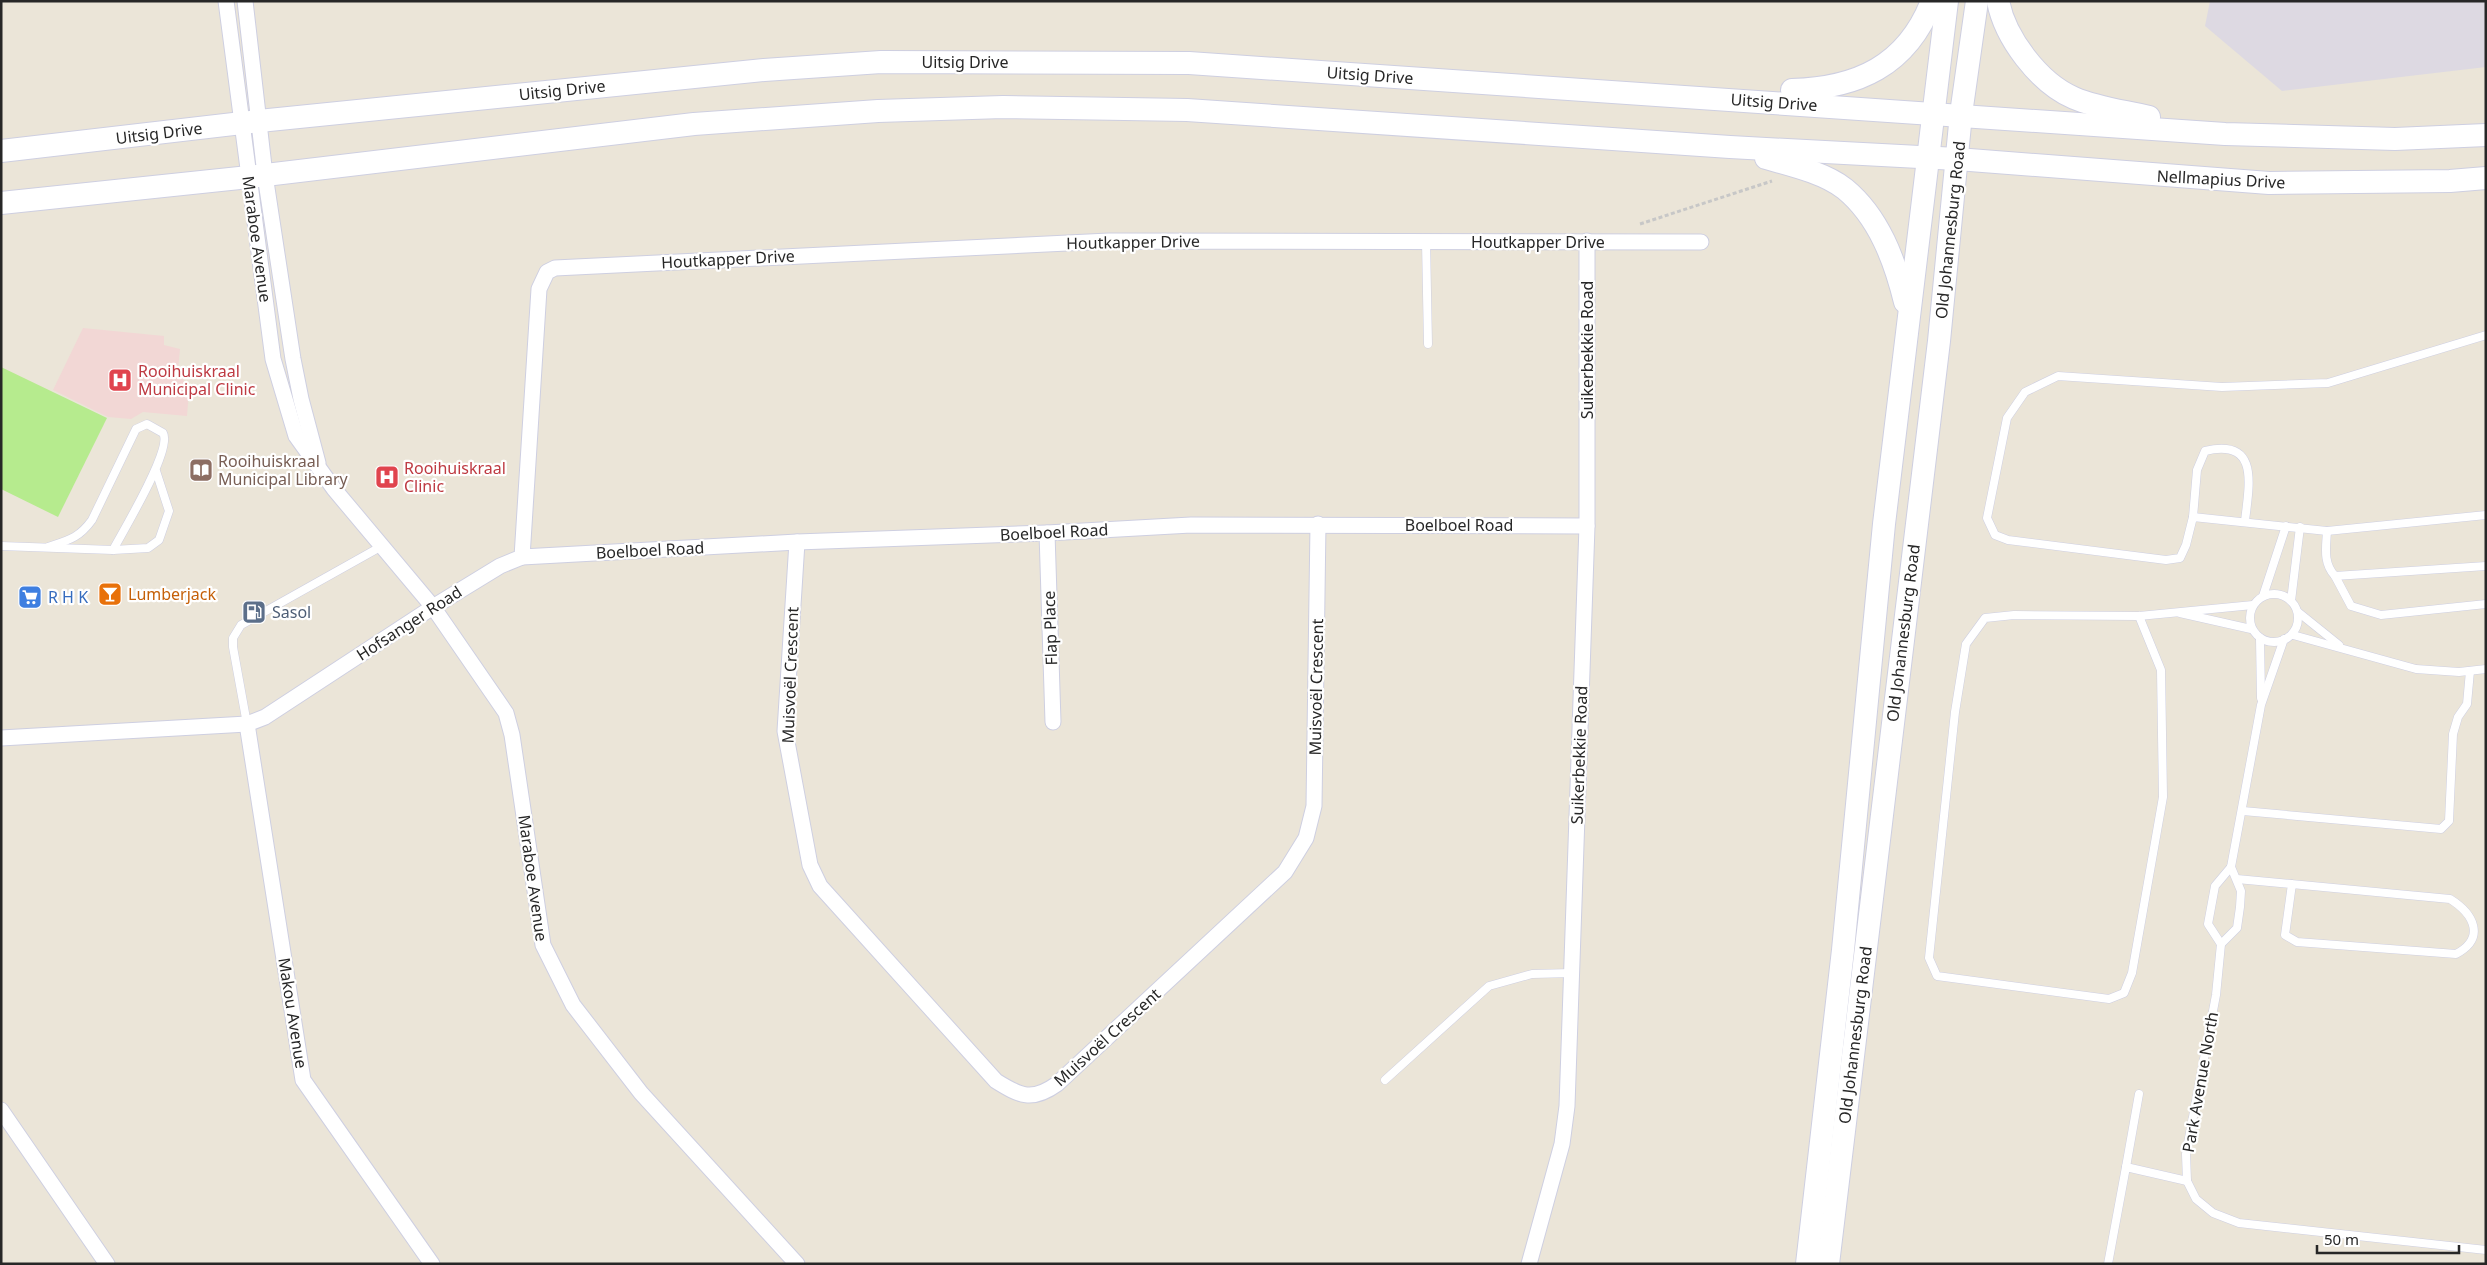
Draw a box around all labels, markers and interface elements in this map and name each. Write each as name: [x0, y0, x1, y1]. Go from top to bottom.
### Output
street label: Uitsig Drive: [922, 51, 1008, 73]
street label: Uitsig Drive: [1326, 61, 1414, 89]
street label: Uitsig Drive: [518, 75, 606, 105]
street label: Uitsig Drive: [1730, 88, 1818, 116]
street label: Uitsig Drive: [114, 117, 204, 149]
street label: Old Johannesburg Road: [1930, 140, 1970, 320]
street label: Nellmapius Drive: [2156, 165, 2286, 193]
street label: Maraboe Avenue: [237, 174, 277, 304]
street label: Houtkapper Drive: [1066, 230, 1200, 254]
street label: Houtkapper Drive: [1471, 231, 1605, 253]
street label: Houtkapper Drive: [661, 245, 795, 273]
street label: Suikerbekkie Road: [1576, 281, 1598, 419]
place label: Rooihuiskraal Municipal Clinic: [138, 360, 256, 400]
hospital icon: Rooihuiskraal Municipal Clinic: [107, 367, 133, 393]
place label: Rooihuiskraal Municipal Library: [218, 450, 349, 490]
library icon: Rooihuiskraal Municipal Library: [188, 457, 214, 483]
place label: Rooihuiskraal Clinic: [404, 457, 506, 497]
hospital icon: Rooihuiskraal Clinic: [374, 464, 400, 490]
street label: Boelboel Road: [1405, 514, 1513, 536]
street label: Boelboel Road: [999, 518, 1109, 546]
street label: Boelboel Road: [595, 536, 705, 564]
street label: Old Johannesburg Road: [1881, 543, 1925, 723]
bar icon: Lumberjack: [97, 581, 123, 607]
street label: Hofsanger Road: [352, 581, 466, 665]
place label: Lumberjack: [128, 583, 216, 605]
supermarket icon: R H K: [17, 584, 43, 610]
place label: R H K: [48, 586, 88, 608]
street label: Flap Place: [1038, 590, 1062, 666]
fuel station icon: Sasol: [241, 599, 267, 625]
place label: Sasol: [272, 601, 311, 623]
street label: Muisvoël Crescent: [777, 606, 803, 744]
street label: Muisvoël Crescent: [1304, 618, 1328, 756]
street label: Suikerbekkie Road: [1566, 685, 1592, 825]
street label: Maraboe Avenue: [513, 813, 553, 943]
street label: Old Johannesburg Road: [1833, 945, 1877, 1125]
street label: Makou Avenue: [273, 956, 313, 1070]
street label: Muisvoël Crescent: [1049, 983, 1165, 1091]
street label: Park Avenue North: [2177, 1010, 2223, 1154]
scale bar: [2317, 1222, 2460, 1254]
text: 50 m: [2324, 1229, 2359, 1249]

